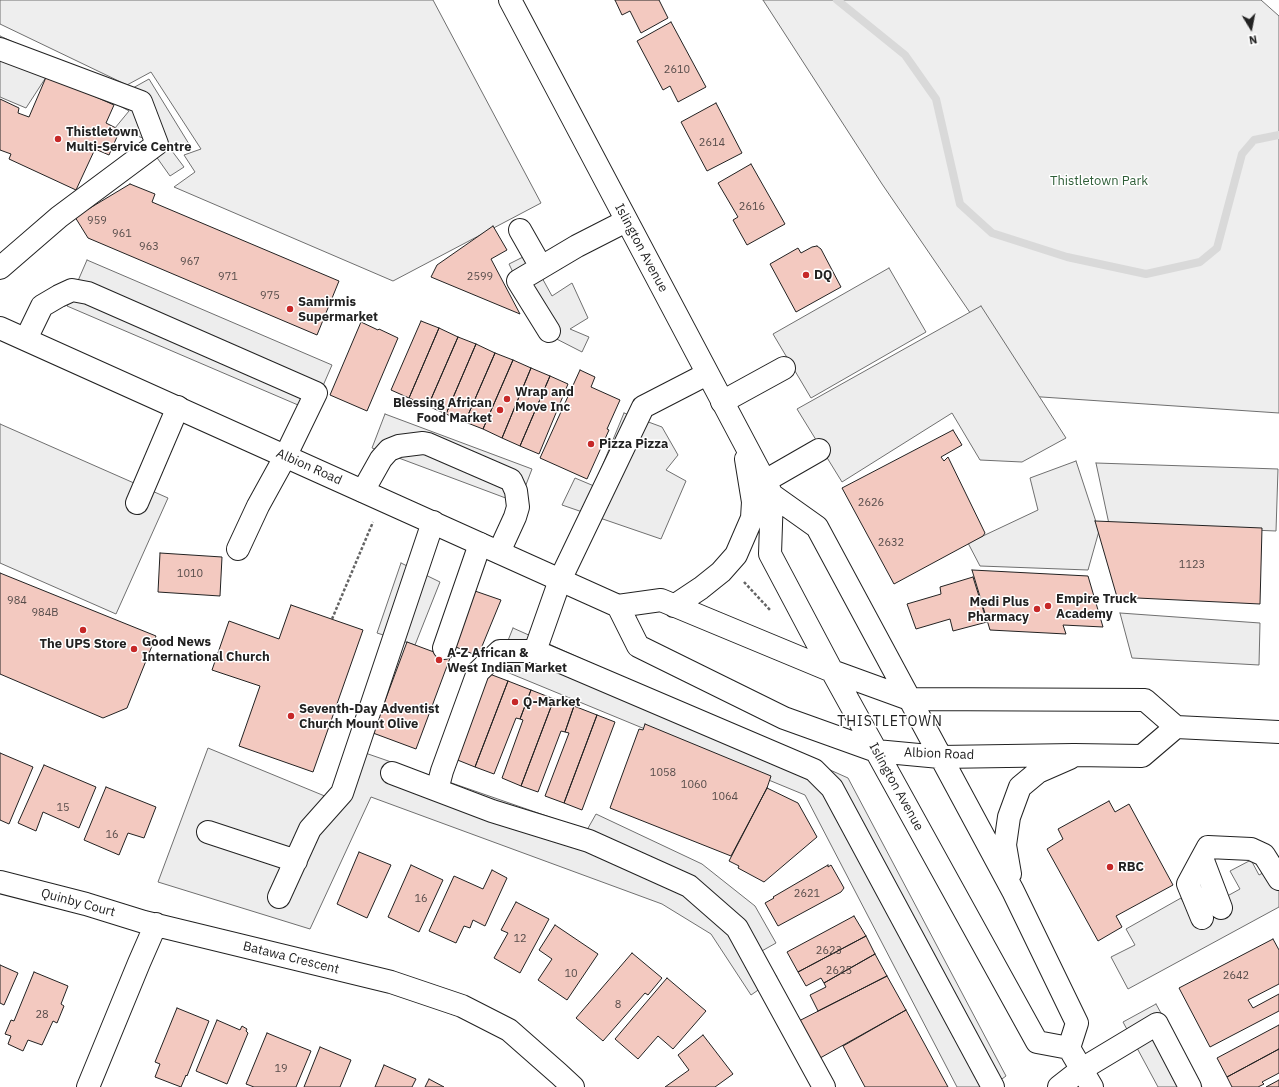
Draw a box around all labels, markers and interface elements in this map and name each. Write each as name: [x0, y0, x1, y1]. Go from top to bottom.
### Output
north arrow: [1231, 8, 1271, 48]
text: N: [1248, 32, 1258, 47]
house number: 2610: [664, 63, 690, 77]
place label: Thistletown Multi-Service Centre: [66, 124, 191, 155]
marker: Thistletown Multi-Service Centre: [53, 134, 63, 144]
house number: 2614: [699, 136, 725, 150]
park label: Thistletown Park: [1050, 173, 1148, 189]
house number: 2616: [739, 200, 765, 214]
street label: Islington Avenue: [611, 201, 671, 295]
house number: 959: [87, 214, 107, 228]
house number: 961: [112, 227, 132, 241]
house number: 963: [139, 240, 159, 254]
house number: 967: [180, 255, 200, 269]
place label: DQ: [814, 267, 832, 283]
house number: 971: [218, 270, 238, 284]
house number: 2599: [467, 270, 493, 284]
marker: DQ: [801, 270, 811, 280]
house number: 975: [260, 289, 280, 303]
place label: Samirmis Supermarket: [298, 294, 378, 325]
marker: Samirmis Supermarket: [285, 304, 295, 314]
place label: Wrap and Move Inc: [515, 384, 574, 415]
marker: Wrap and Move Inc: [502, 394, 512, 404]
place label: Blessing African Food Market: [393, 395, 492, 426]
marker: Blessing African Food Market: [495, 405, 505, 415]
place label: Pizza Pizza: [599, 436, 668, 452]
marker: Pizza Pizza: [586, 439, 596, 449]
street label: Albion Road: [274, 446, 344, 488]
house number: 2626: [858, 496, 884, 510]
house number: 2632: [878, 536, 904, 550]
house number: 1123: [1179, 558, 1205, 572]
house number: 1010: [177, 567, 203, 581]
place label: Empire Truck Academy: [1056, 591, 1137, 622]
house number: 984: [7, 594, 27, 608]
place label: Medi Plus Pharmacy: [967, 594, 1029, 625]
marker: Empire Truck Academy: [1043, 601, 1053, 611]
marker: Medi Plus Pharmacy: [1032, 604, 1042, 614]
house number: 984B: [32, 606, 58, 620]
marker: The UPS Store: [78, 625, 88, 635]
place label: Good News International Church: [142, 634, 270, 665]
place label: The UPS Store: [39, 636, 127, 652]
marker: Good News International Church: [129, 644, 139, 654]
place label: A-Z African & West Indian Market: [447, 645, 567, 676]
marker: A-Z African & West Indian Market: [434, 655, 444, 665]
place label: Q-Market: [523, 694, 580, 710]
marker: Q-Market: [510, 697, 520, 707]
place label: Seventh-Day Adventist Church Mount Olive: [299, 701, 439, 732]
marker: Seventh-Day Adventist Church Mount Olive: [286, 711, 296, 721]
district label: THISTLETOWN: [837, 714, 943, 730]
street label: Islington Avenue: [865, 740, 927, 834]
street label: Albion Road: [904, 745, 974, 763]
house number: 1058: [650, 766, 676, 780]
house number: 1060: [681, 778, 707, 792]
house number: 1064: [712, 790, 738, 804]
house number: 15: [56, 801, 70, 815]
house number: 16: [105, 828, 119, 842]
place label: RBC: [1118, 859, 1144, 875]
marker: RBC: [1105, 862, 1115, 872]
street label: Quinby Court: [39, 886, 117, 920]
house number: 2621: [794, 887, 820, 901]
house number: 16: [414, 892, 428, 906]
house number: 12: [513, 932, 527, 946]
street label: Batawa Crescent: [241, 939, 341, 977]
house number: 2623: [816, 944, 842, 958]
house number: 2625: [826, 964, 852, 978]
house number: 10: [564, 967, 578, 981]
house number: 2642: [1223, 969, 1249, 983]
house number: 8: [615, 998, 621, 1012]
house number: 28: [35, 1008, 49, 1022]
house number: 19: [274, 1062, 288, 1076]

